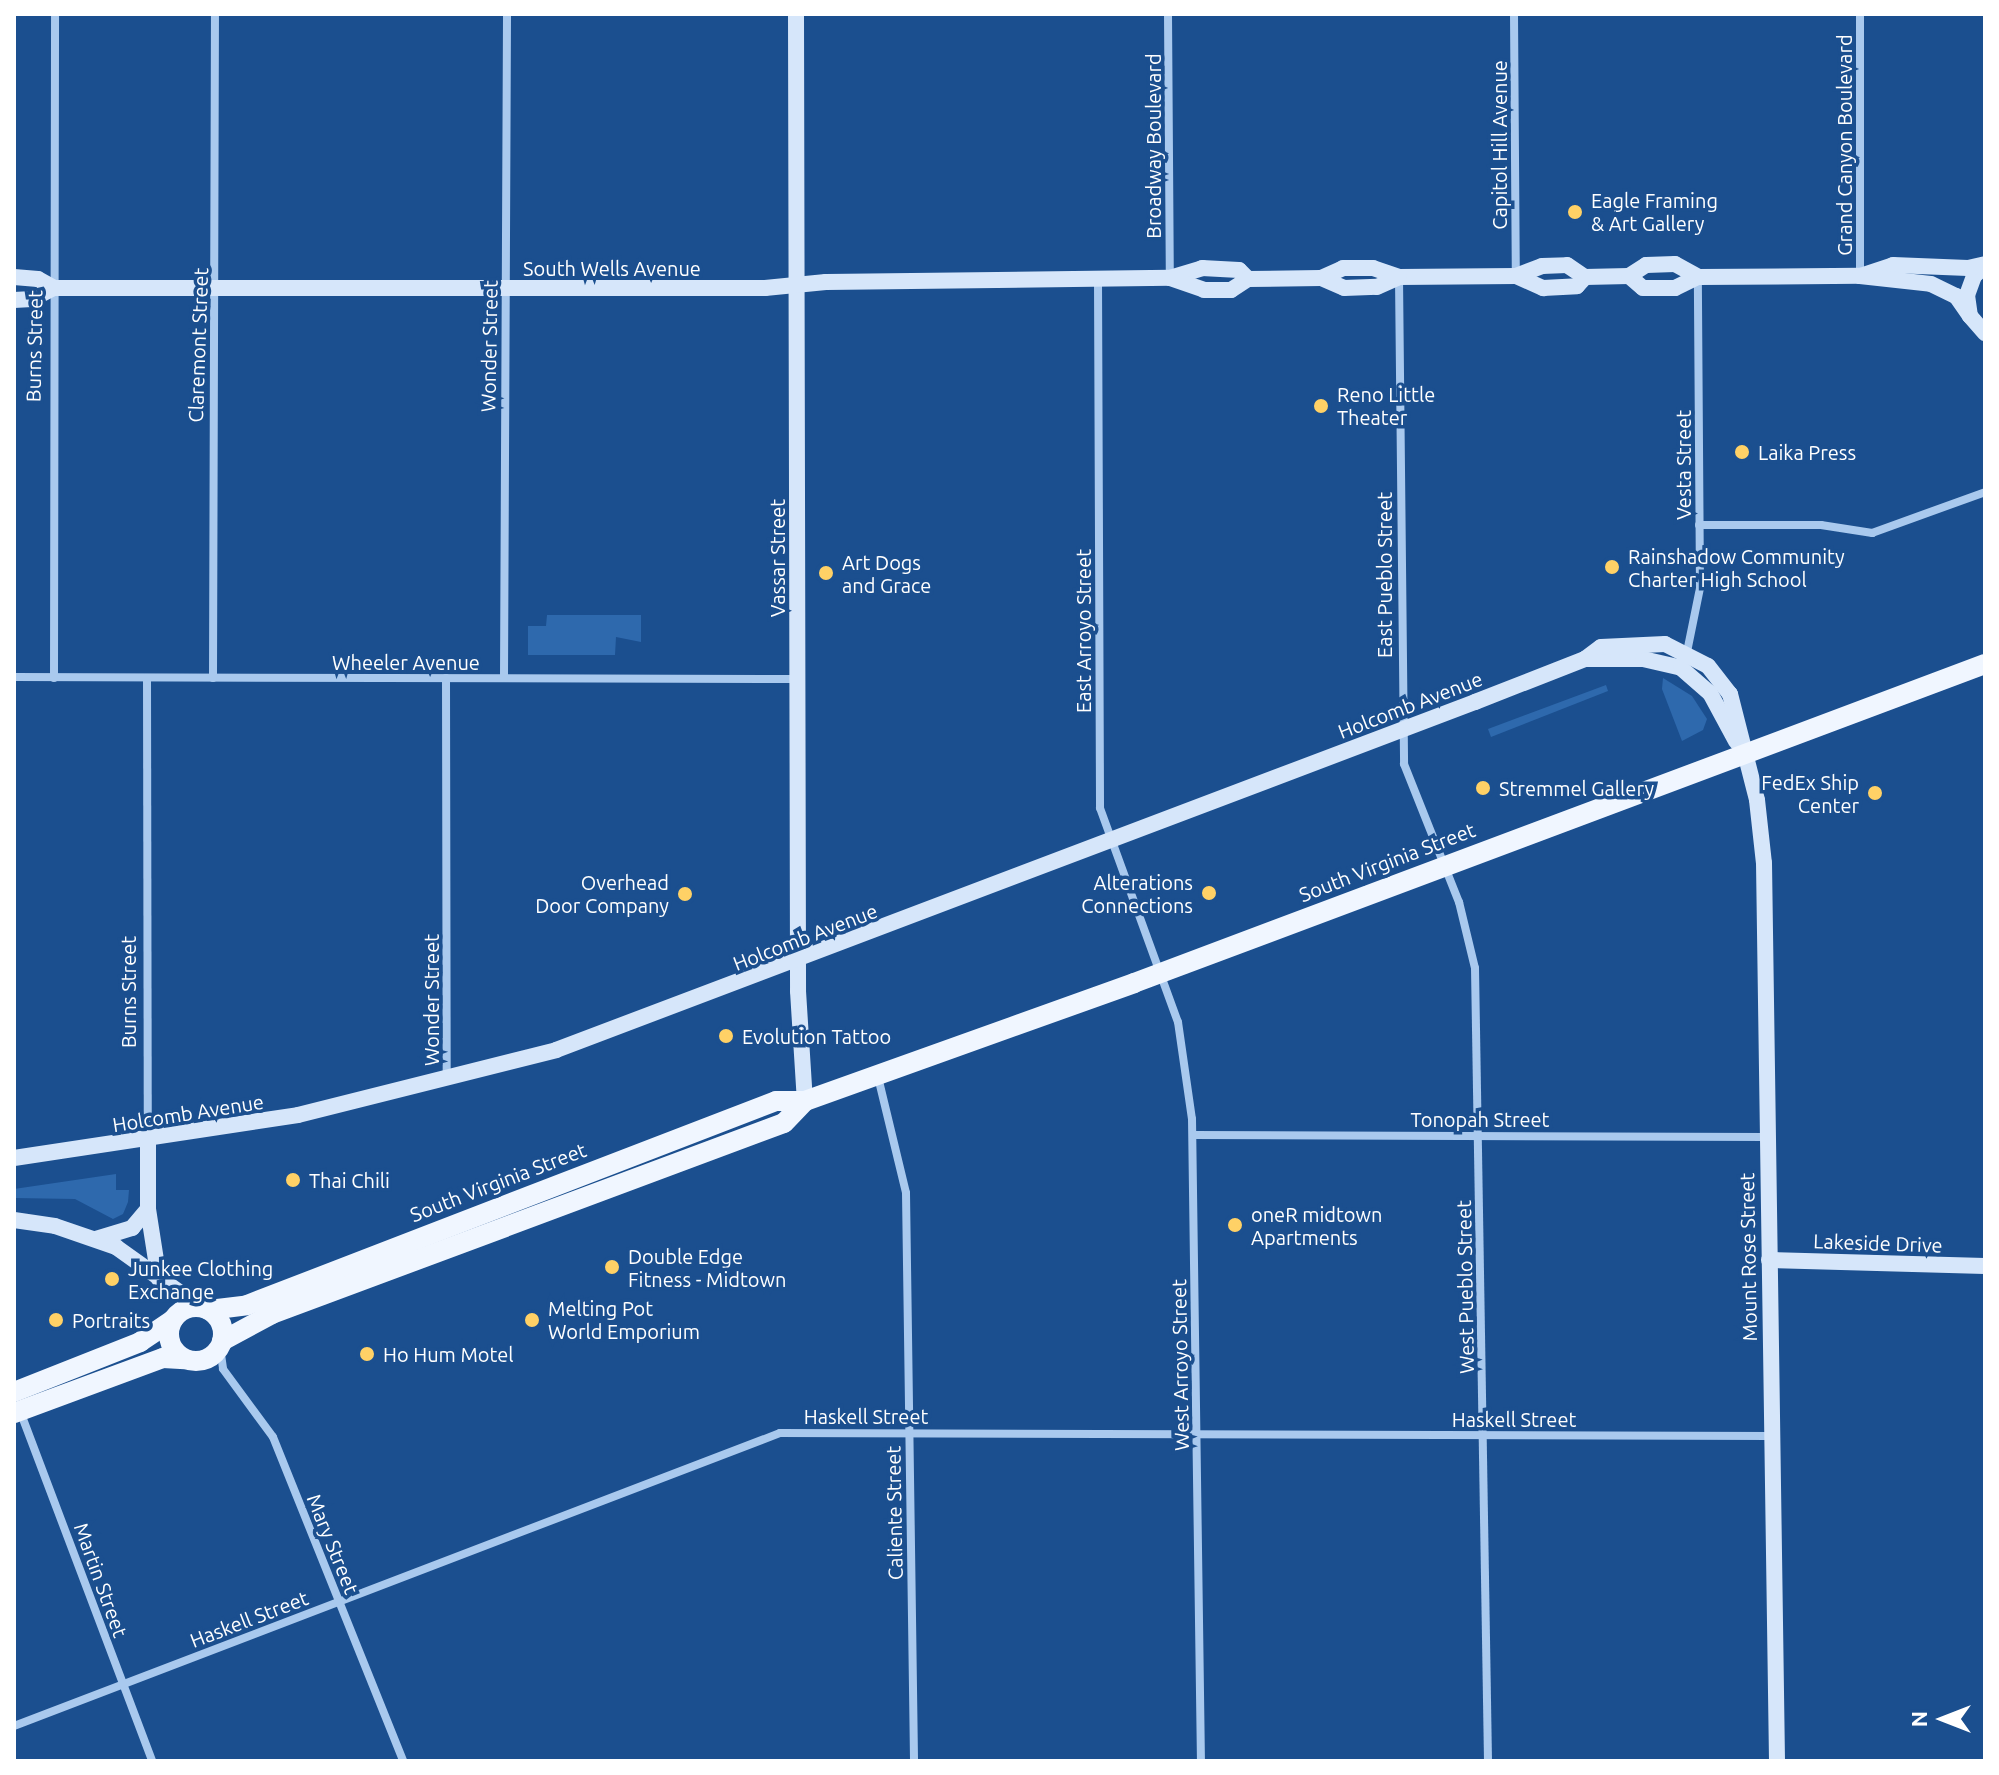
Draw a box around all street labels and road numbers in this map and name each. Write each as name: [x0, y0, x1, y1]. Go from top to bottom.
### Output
street label: Grand Canyon Boulevard: [1832, 34, 1856, 256]
street label: Broadway Boulevard: [1141, 53, 1165, 239]
street label: Capitol Hill Avenue: [1487, 60, 1511, 230]
street label: South Wells Avenue: [523, 256, 701, 280]
street label: Claremont Street: [183, 267, 213, 423]
street label: Wonder Street: [476, 280, 502, 412]
street label: Burns Street: [21, 290, 47, 402]
street label: Vesta Street: [1671, 410, 1695, 520]
street label: East Pueblo Street: [1372, 492, 1396, 658]
street label: Vassar Street: [765, 499, 789, 617]
street label: East Arroyo Street: [1071, 549, 1095, 713]
street label: Wheeler Avenue: [332, 650, 480, 674]
street label: Holcomb Avenue: [1334, 666, 1486, 744]
street label: South Virginia Street: [1296, 817, 1478, 907]
street label: Holcomb Avenue: [729, 898, 881, 976]
street label: Wonder Street: [419, 934, 443, 1066]
street label: Burns Street: [116, 936, 140, 1048]
street label: Holcomb Avenue: [111, 1089, 265, 1137]
street label: Tonopah Street: [1411, 1107, 1549, 1131]
street label: South Virginia Street: [407, 1137, 589, 1227]
street label: Mount Rose Street: [1735, 1172, 1761, 1342]
street label: West Pueblo Street: [1451, 1200, 1479, 1374]
street label: Lakeside Drive: [1813, 1229, 1943, 1257]
street label: West Arroyo Street: [1167, 1279, 1193, 1451]
street label: Haskell Street: [804, 1404, 928, 1428]
street label: Haskell Street: [1452, 1407, 1576, 1431]
street label: Caliente Street: [881, 1446, 907, 1580]
street label: Mary Street: [302, 1490, 364, 1598]
street label: Martin Street: [69, 1520, 133, 1640]
street label: Haskell Street: [187, 1585, 311, 1653]

